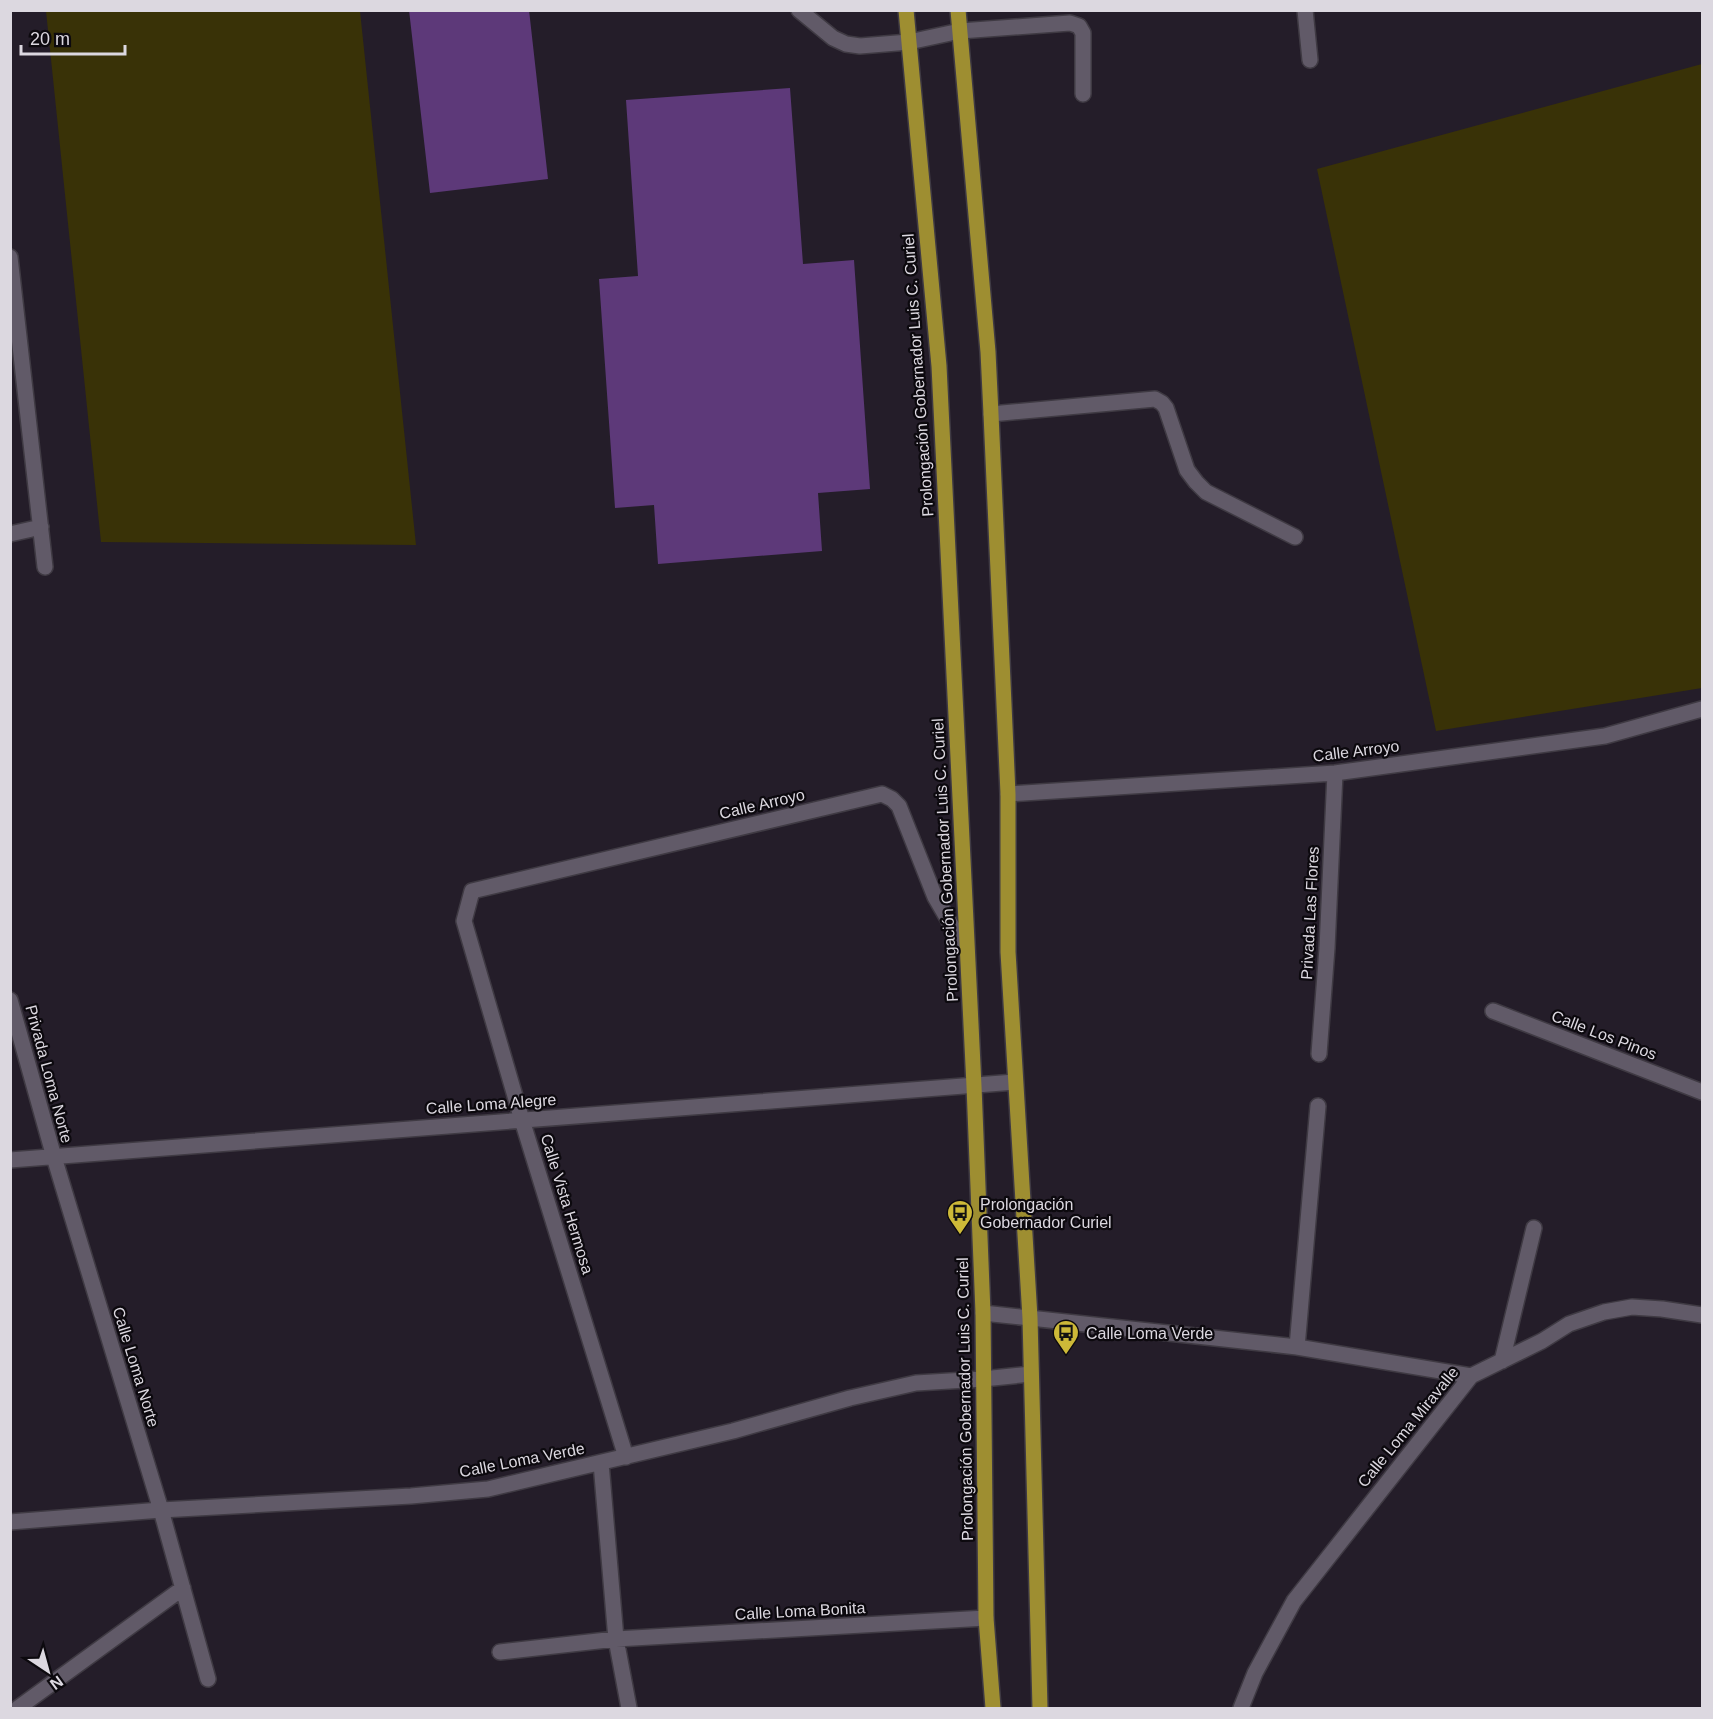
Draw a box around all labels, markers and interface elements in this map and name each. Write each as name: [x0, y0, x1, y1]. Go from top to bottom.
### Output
scale bar: [21, 18, 124, 56]
text: 20 m: [30, 29, 70, 49]
street label: Prolongación Gobernador Luis C. Curiel: [900, 233, 936, 517]
street label: Prolongación Gobernador Luis C. Curiel: [929, 718, 961, 1002]
street label: Calle Arroyo: [1312, 737, 1400, 765]
street label: Calle Arroyo: [718, 786, 806, 822]
street label: Privada Las Flores: [1298, 846, 1322, 980]
street label: Privada Loma Norte: [22, 1003, 76, 1145]
street label: Calle Los Pinos: [1549, 1007, 1659, 1063]
street label: Calle Loma Alegre: [425, 1091, 557, 1117]
street label: Calle Vista Hermosa: [538, 1132, 596, 1276]
place label: Prolongación Gobernador Curiel: [980, 1196, 1112, 1231]
bus stop icon: Prolongación Gobernador Curiel: [945, 1198, 975, 1236]
street label: Prolongación Gobernador Luis C. Curiel: [954, 1257, 976, 1541]
street label: Calle Loma Norte: [110, 1305, 162, 1429]
bus stop icon: Calle Loma Verde: [1051, 1318, 1081, 1356]
place label: Calle Loma Verde: [1086, 1325, 1213, 1342]
street label: Calle Loma Miravalle: [1354, 1364, 1462, 1490]
street label: Calle Loma Verde: [458, 1440, 586, 1480]
street label: Calle Loma Bonita: [734, 1599, 866, 1623]
north arrow: [18, 1641, 78, 1701]
text: N: [47, 1672, 66, 1693]

